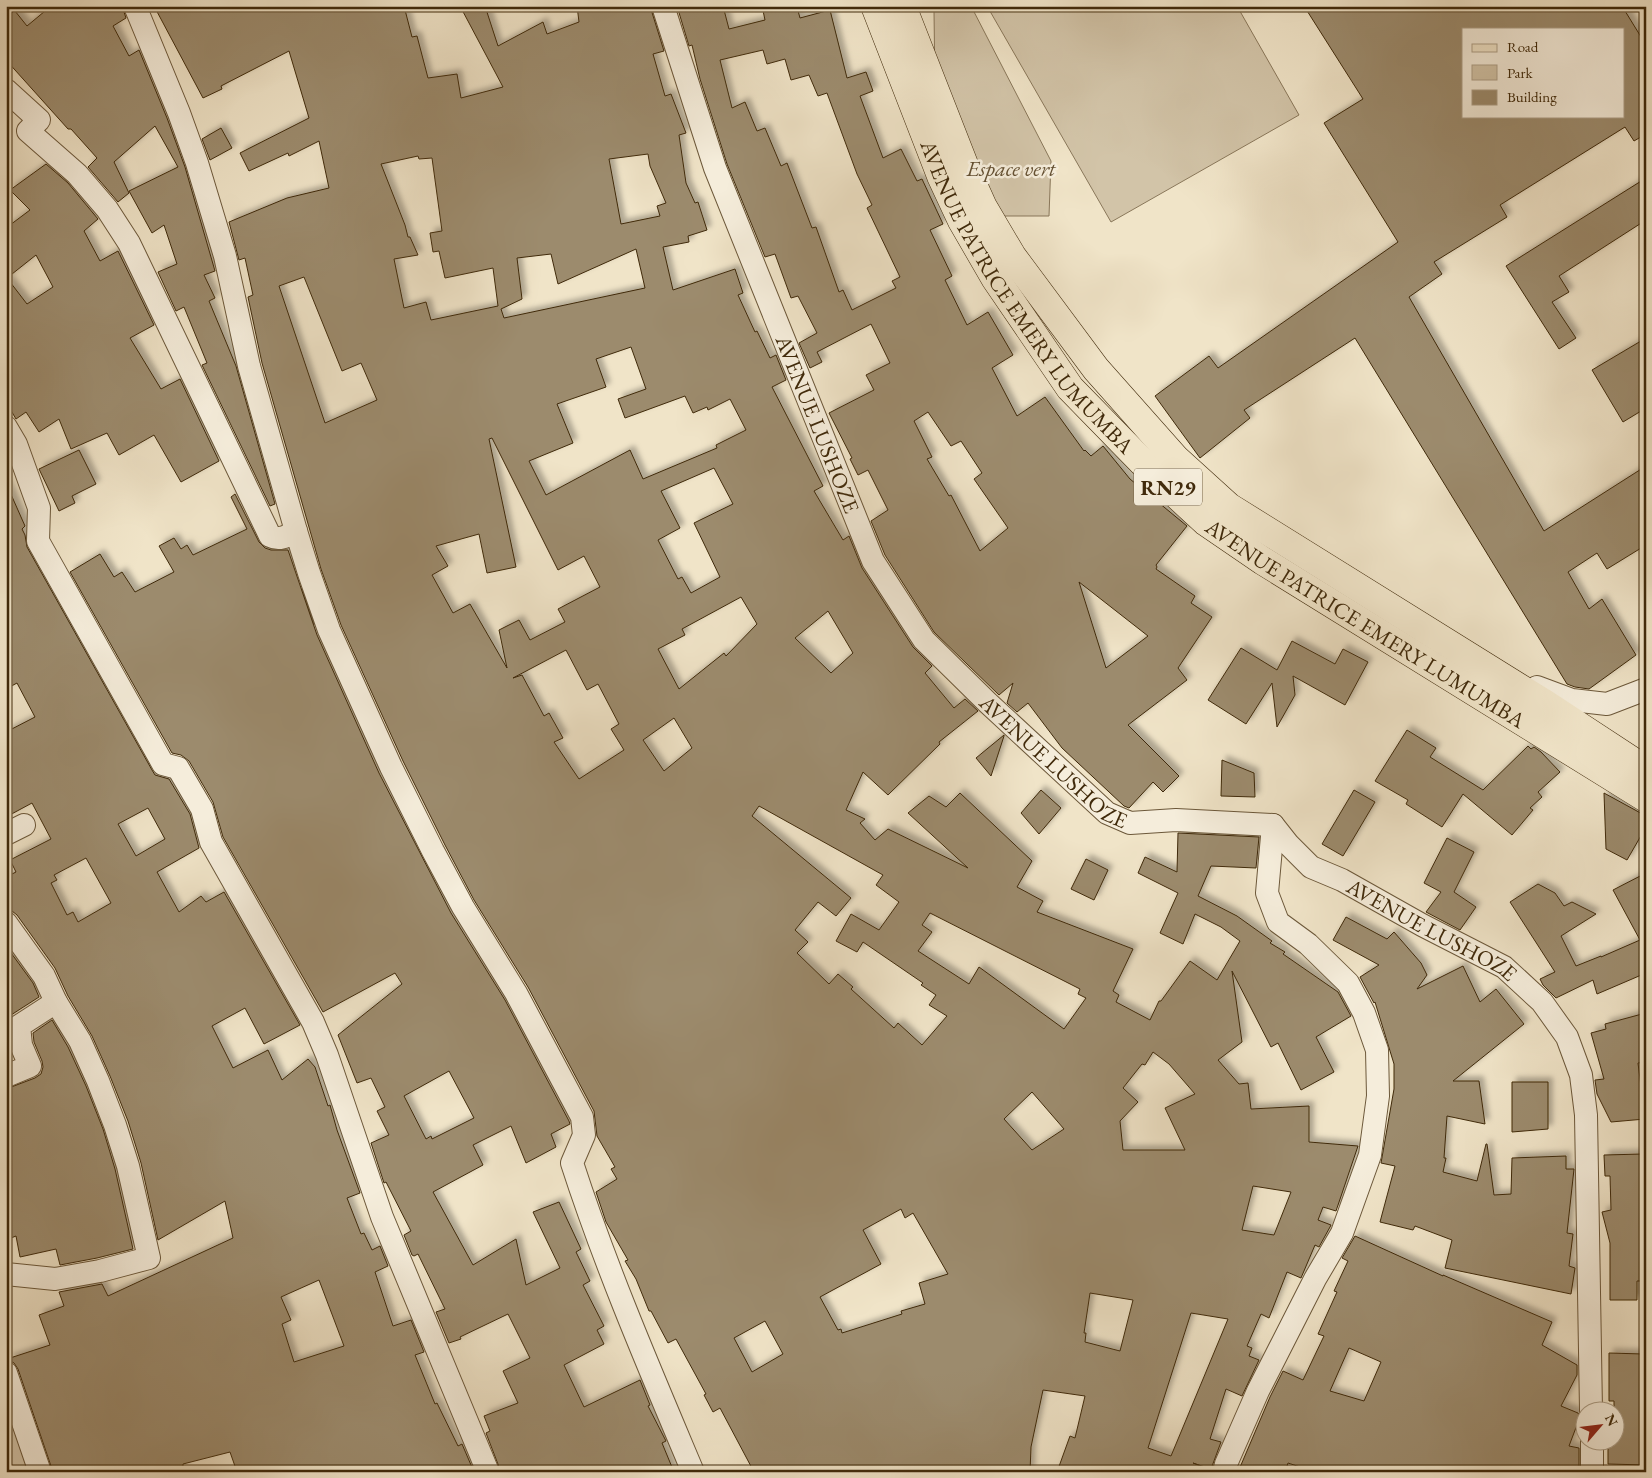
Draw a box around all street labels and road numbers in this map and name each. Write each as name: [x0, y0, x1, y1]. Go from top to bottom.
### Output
street label: AVENUE PATRICE EMERY LUMUMBA: [914, 135, 1141, 460]
street label: AVENUE LUSHOZE: [769, 330, 867, 517]
road number: RN29: [1134, 468, 1202, 506]
street label: AVENUE PATRICE EMERY LUMUMBA: [1199, 511, 1532, 735]
street label: AVENUE LUSHOZE: [973, 688, 1132, 835]
street label: AVENUE LUSHOZE: [1341, 871, 1524, 987]

